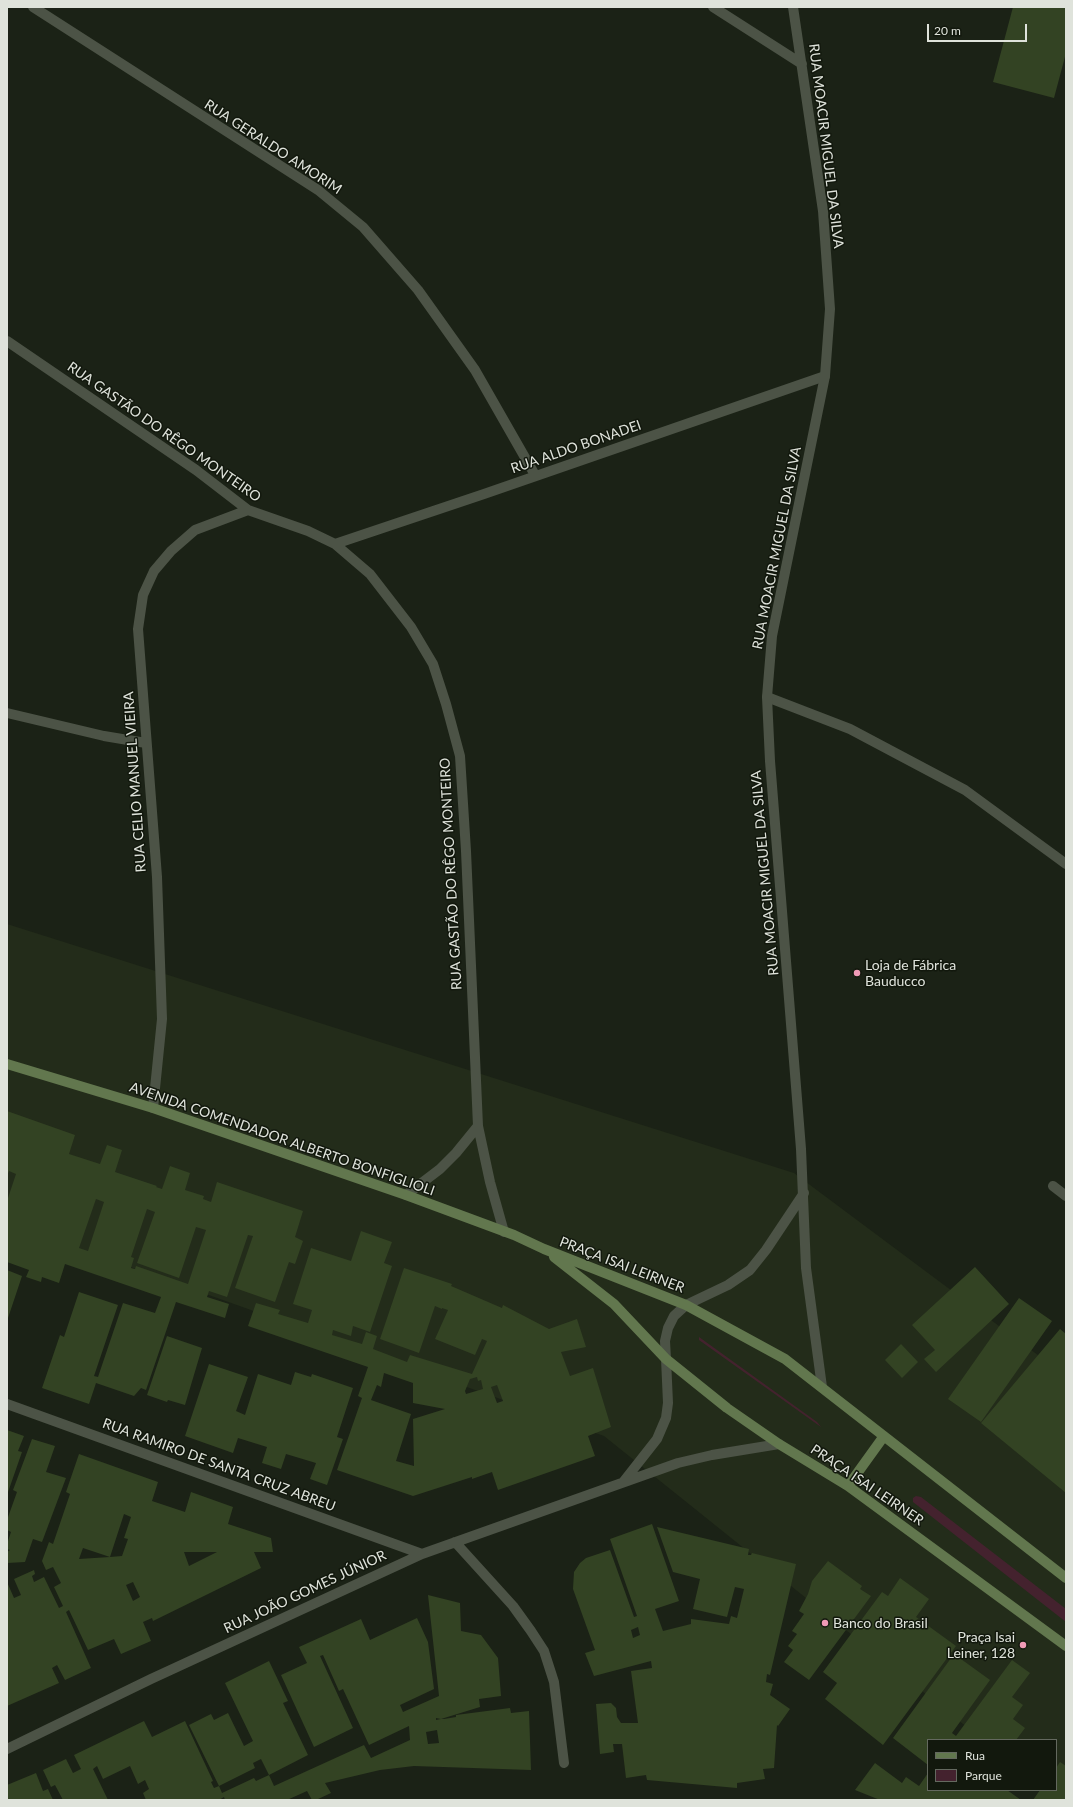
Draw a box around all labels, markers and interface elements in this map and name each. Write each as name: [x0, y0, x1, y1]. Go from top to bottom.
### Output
scale bar: [929, 16, 1029, 42]
text: 20 m: [934, 23, 961, 38]
street label: RUA MOACIR MIGUEL DA SILVA: [805, 43, 847, 249]
street label: RUA GERALDO AMORIM: [201, 96, 345, 198]
street label: RUA GASTÃO DO RÊGO MONTEIRO: [64, 358, 264, 506]
street label: RUA ALDO BONADEI: [508, 417, 644, 477]
street label: RUA MOACIR MIGUEL DA SILVA: [749, 445, 805, 651]
street label: RUA CELIO MANUEL VIEIRA: [120, 691, 150, 873]
street label: RUA GASTÃO DO RÊGO MONTEIRO: [437, 757, 465, 991]
street label: RUA MOACIR MIGUEL DA SILVA: [748, 770, 782, 976]
place label: Loja de Fábrica Bauducco: [865, 957, 956, 990]
marker: Loja de Fábrica Bauducco: [852, 968, 862, 978]
street label: AVENIDA COMENDADOR ALBERTO BONFIGLIOLI: [127, 1079, 437, 1199]
street label: PRAÇA ISAI LEIRNER: [557, 1233, 687, 1297]
street label: RUA RAMIRO DE SANTA CRUZ ABREU: [100, 1415, 338, 1515]
street label: PRAÇA ISAI LEIRNER: [807, 1441, 927, 1529]
street label: RUA JOÃO GOMES JÚNIOR: [221, 1547, 389, 1637]
place label: Banco do Brasil: [833, 1615, 928, 1631]
marker: Banco do Brasil: [820, 1618, 830, 1628]
place label: Praça Isai Leiner, 128: [947, 1629, 1015, 1662]
marker: Praça Isai Leiner, 128: [1018, 1640, 1028, 1650]
legend: [927, 1739, 1057, 1791]
text: Rua: [965, 1748, 985, 1763]
text: Parque: [965, 1768, 1002, 1783]

